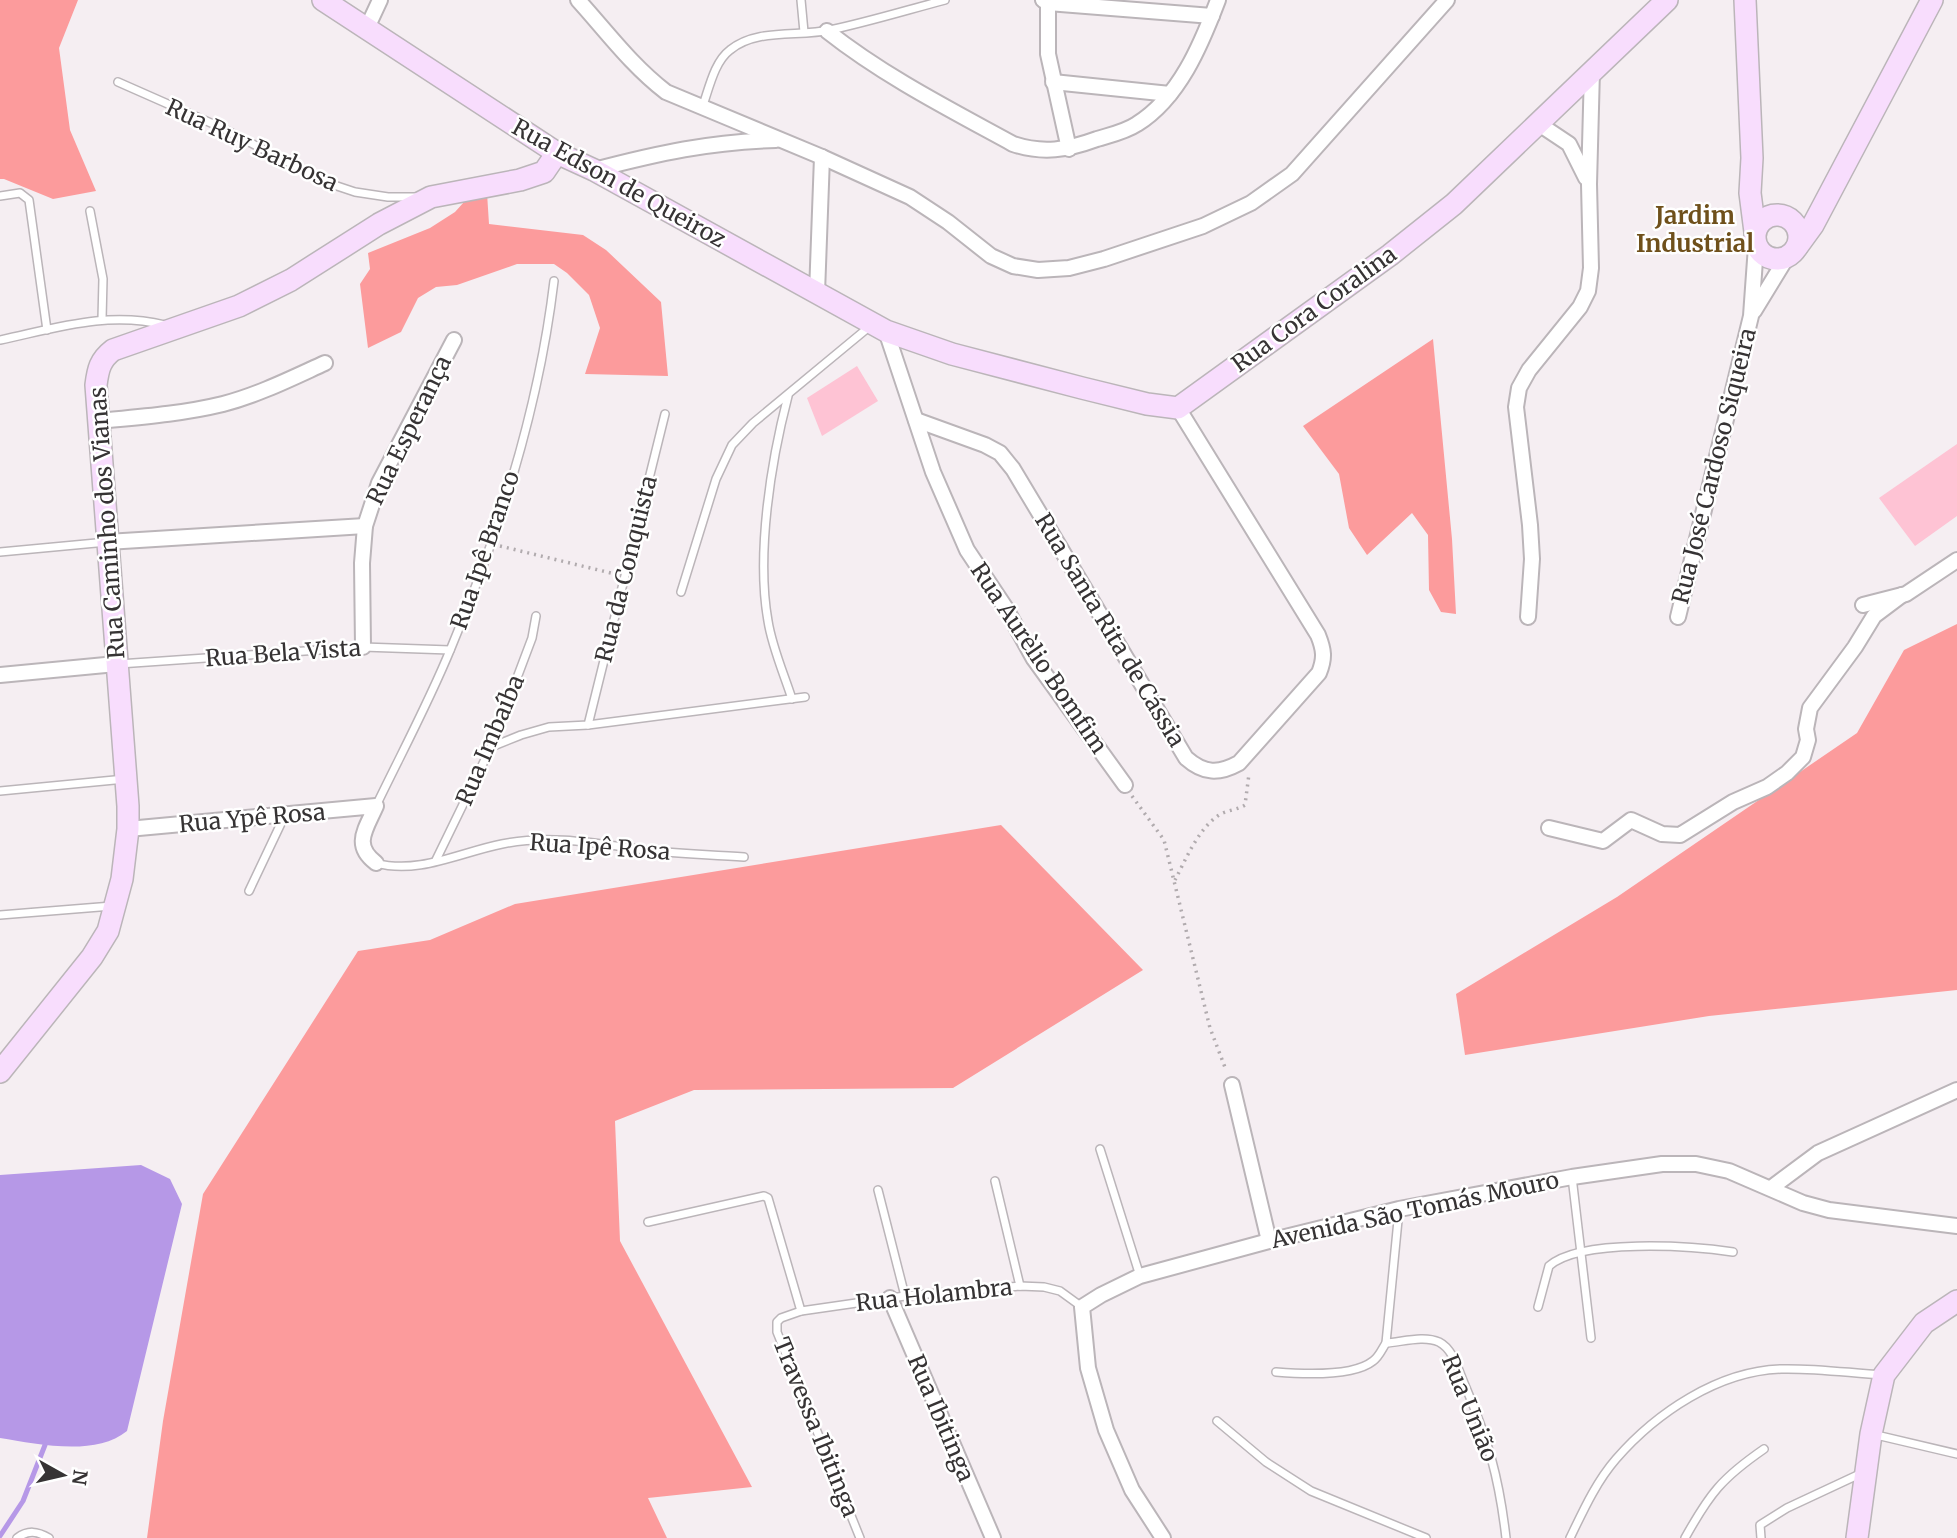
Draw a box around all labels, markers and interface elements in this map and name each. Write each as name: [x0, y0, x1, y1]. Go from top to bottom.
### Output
street label: Rua Ruy Barbosa: [162, 92, 343, 197]
street label: Rua Edson de Queiroz: [507, 112, 731, 253]
district label: Jardim Industrial: [1636, 200, 1754, 259]
street label: Rua Cora Coralina: [1226, 239, 1402, 378]
street label: Rua José Cardoso Siqueira: [1665, 325, 1762, 607]
street label: Rua Esperança: [360, 350, 457, 509]
street label: Rua Caminho dos Vianas: [83, 386, 130, 660]
street label: Rua Ipê Branco: [444, 467, 525, 633]
street label: Rua da Conquista: [588, 473, 663, 665]
street label: Rua Santa Rita de Cássia: [1029, 508, 1192, 752]
street label: Rua Aurèlio Bomfim: [965, 557, 1114, 759]
street label: Rua Bela Vista: [204, 633, 362, 672]
street label: Rua Imbaíba: [449, 670, 530, 809]
street label: Rua Ypê Rosa: [177, 797, 326, 838]
street label: Rua Ipê Rosa: [529, 827, 671, 866]
street label: Avenida São Tomás Mouro: [1267, 1165, 1561, 1254]
street label: Rua Holambra: [854, 1272, 1014, 1317]
street label: Travessa Ibitinga: [767, 1333, 866, 1521]
street label: Rua Ibitinga: [902, 1350, 981, 1486]
street label: Rua União: [1436, 1350, 1505, 1466]
north arrow: [28, 1440, 98, 1510]
text: N: [67, 1468, 93, 1486]

